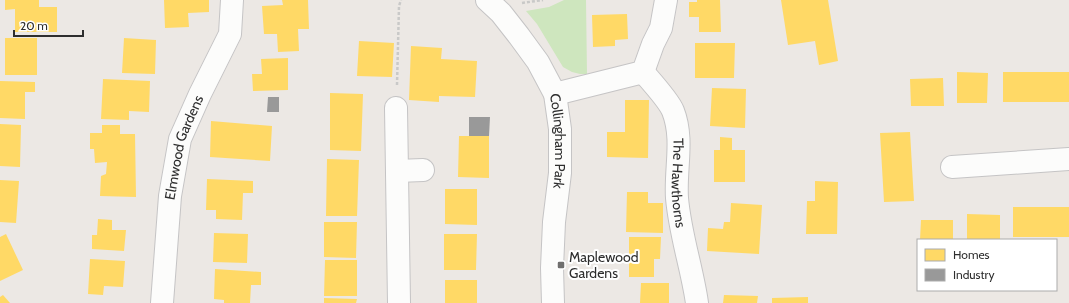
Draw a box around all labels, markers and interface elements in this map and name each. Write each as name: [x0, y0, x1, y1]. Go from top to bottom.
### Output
scale bar: [14, 12, 83, 38]
text: 20 m: [20, 18, 48, 33]
street label: Elmwood Gardens: [161, 92, 207, 201]
street label: Collingham Park: [546, 92, 569, 190]
street label: The Hawthorns: [668, 138, 690, 229]
legend: [917, 239, 1057, 291]
text: Homes: [953, 247, 990, 262]
place label: Maplewood Gardens: [569, 248, 638, 282]
marker: Maplewood Gardens: [556, 260, 566, 270]
text: Industry: [953, 267, 994, 282]

